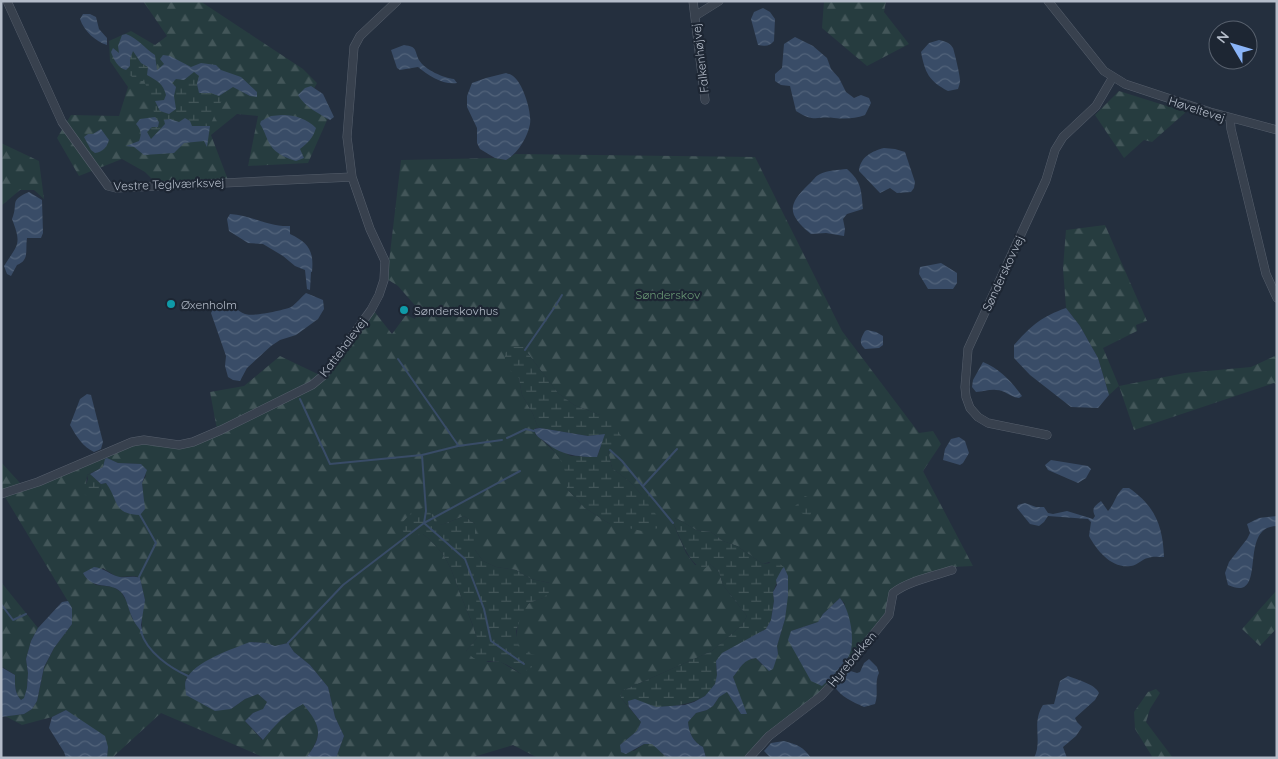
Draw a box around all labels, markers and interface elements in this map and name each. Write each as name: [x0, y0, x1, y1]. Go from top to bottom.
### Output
north arrow: [1208, 20, 1258, 70]
street label: Falkenhøjvej: [688, 22, 712, 94]
text: N: [1212, 27, 1233, 47]
street label: Høveltevej: [1167, 93, 1227, 125]
street label: Vestre Teglværksvej: [113, 175, 225, 193]
street label: Sønderskovvej: [979, 233, 1027, 313]
park label: Sønderskov: [636, 287, 700, 302]
place label: Øxenholm: [181, 297, 237, 312]
marker: Øxenholm: [165, 298, 177, 310]
place label: Sønderskovhus: [414, 303, 499, 318]
marker: Sønderskovhus: [398, 304, 410, 316]
street label: Kattehalevej: [316, 315, 370, 379]
street label: Hyrebakken: [825, 628, 879, 690]

